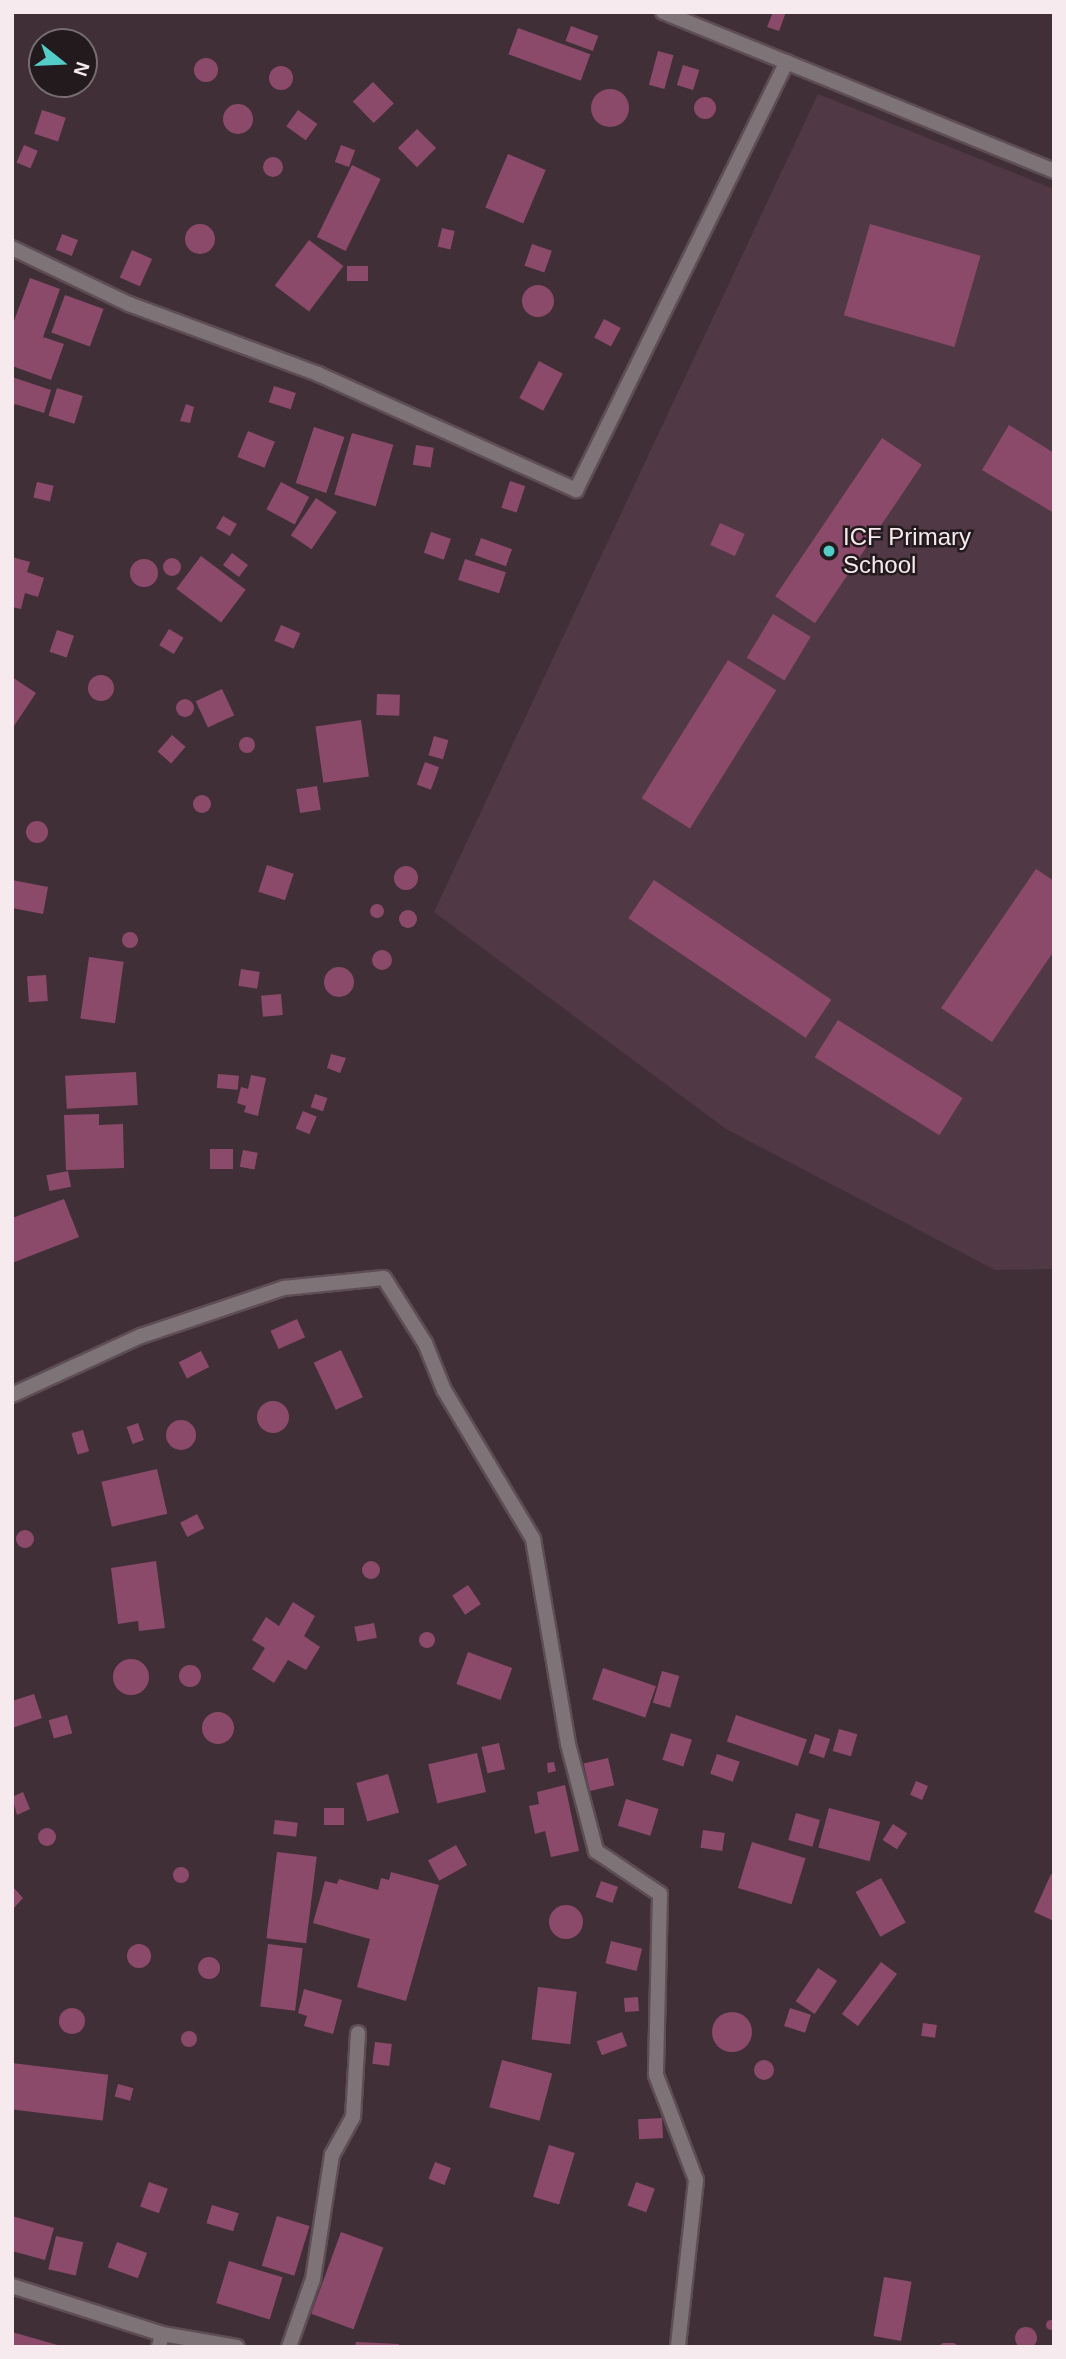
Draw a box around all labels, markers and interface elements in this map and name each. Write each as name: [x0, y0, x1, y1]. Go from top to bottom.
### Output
north arrow: [28, 28, 98, 98]
text: N: [69, 59, 94, 79]
place label: ICF Primary School: [843, 523, 971, 579]
marker: ICF Primary School: [821, 543, 837, 559]

